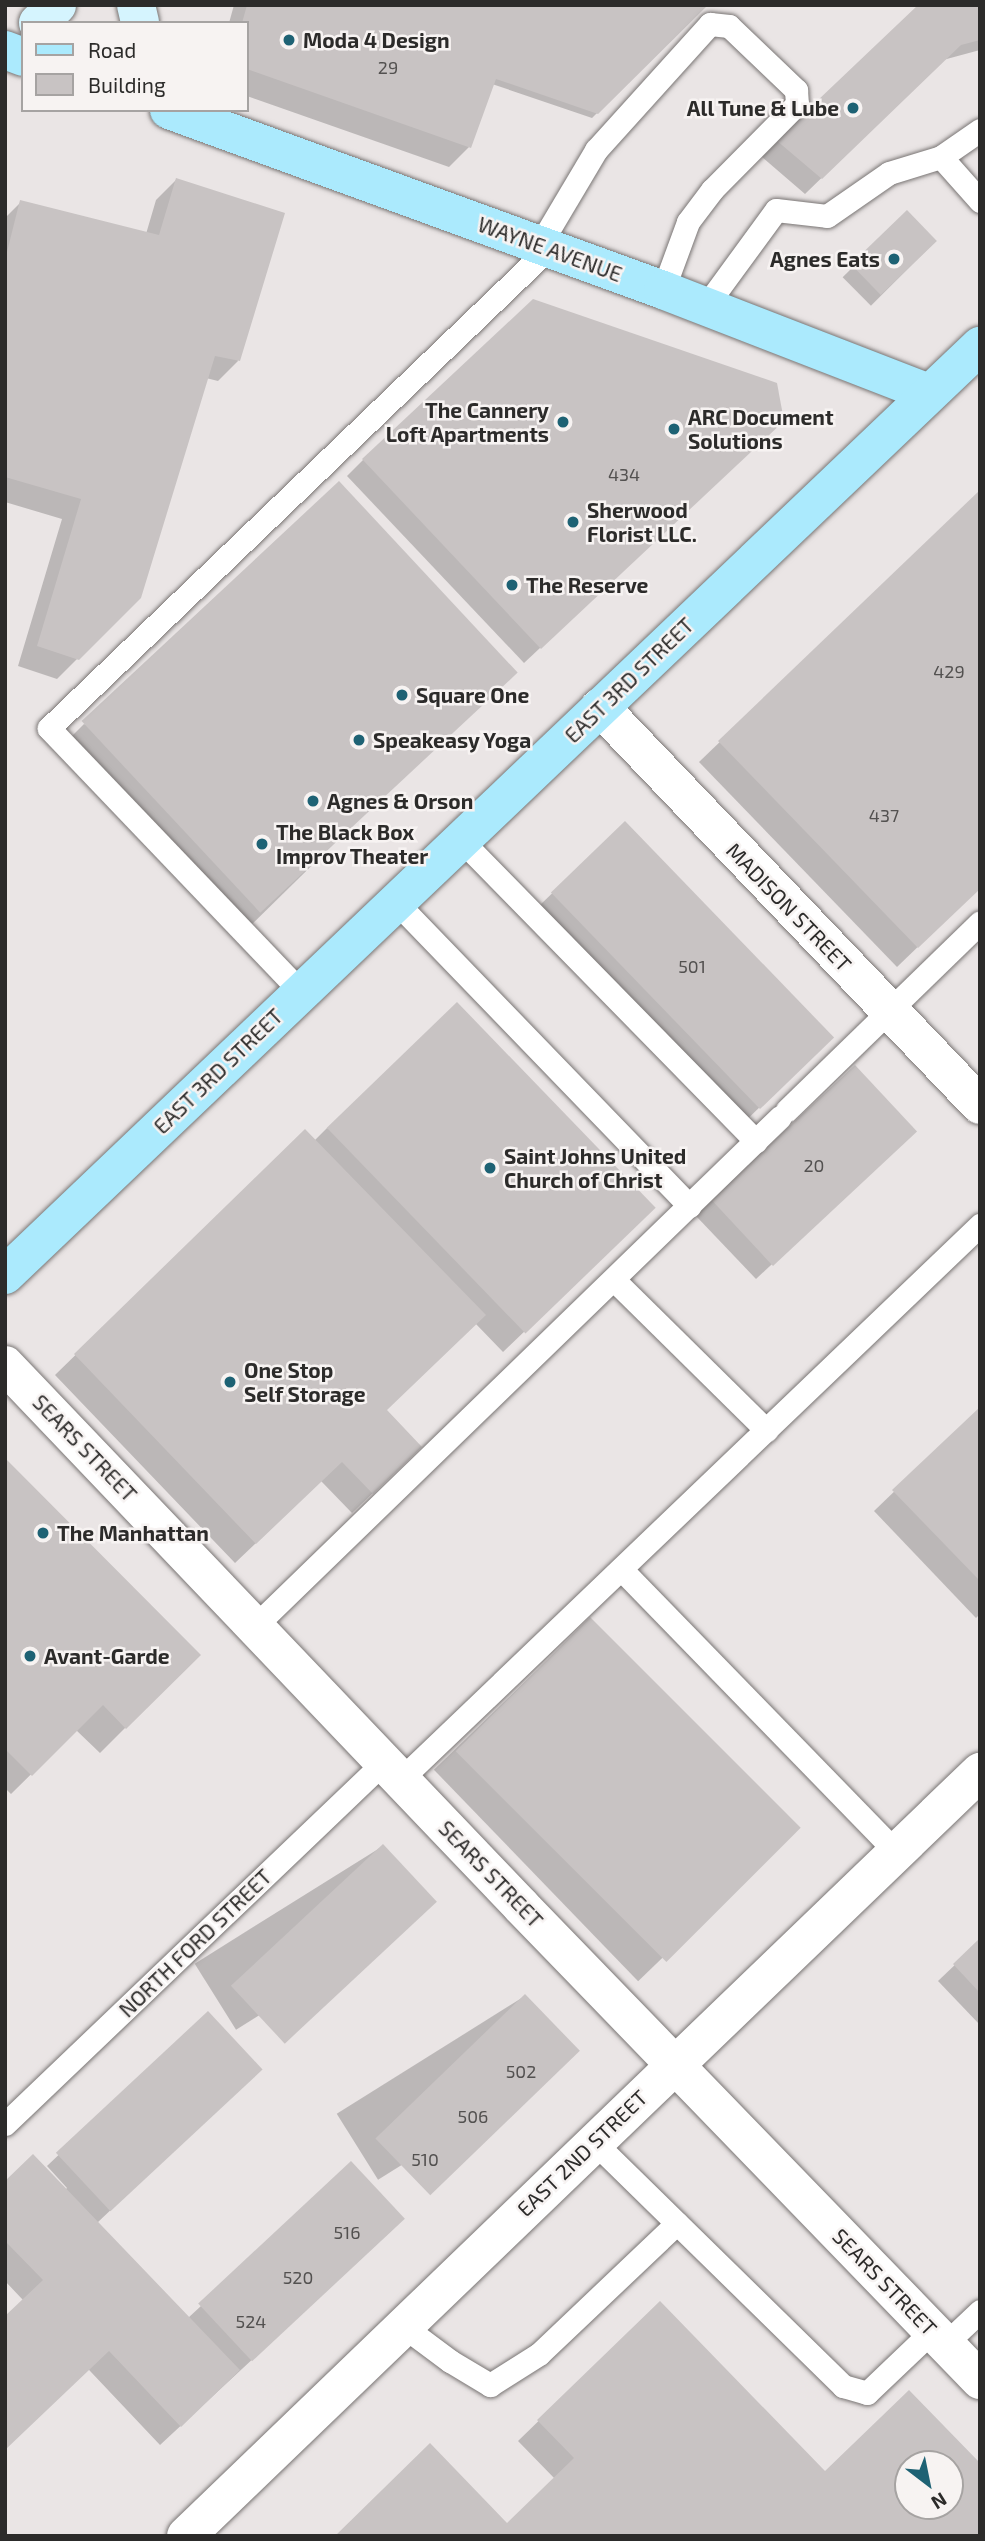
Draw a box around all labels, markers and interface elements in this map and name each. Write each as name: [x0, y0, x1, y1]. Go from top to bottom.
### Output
legend: [21, 21, 248, 112]
place label: Moda 4 Design: [303, 27, 450, 53]
marker: Moda 4 Design: [281, 32, 297, 48]
text: Road: [88, 37, 136, 62]
house number: 29: [378, 56, 398, 78]
text: Building: [88, 72, 166, 97]
place label: All Tune & Lube: [686, 95, 839, 121]
marker: All Tune & Lube: [845, 100, 861, 116]
street label: WAYNE AVENUE: [474, 211, 626, 287]
place label: Agnes Eats: [770, 246, 880, 272]
marker: Agnes Eats: [886, 251, 902, 267]
place label: The Cannery Loft Apartments: [385, 397, 549, 447]
place label: ARC Document Solutions: [688, 404, 834, 454]
marker: The Cannery Loft Apartments: [555, 414, 571, 430]
marker: ARC Document Solutions: [666, 421, 682, 437]
house number: 434: [608, 463, 640, 485]
place label: Sherwood Florist LLC.: [587, 497, 697, 547]
marker: Sherwood Florist LLC.: [565, 514, 581, 530]
place label: The Reserve: [526, 572, 648, 598]
marker: The Reserve: [504, 577, 520, 593]
street label: EAST 3RD STREET: [559, 612, 699, 748]
house number: 429: [933, 660, 965, 682]
place label: Square One: [416, 682, 529, 708]
marker: Square One: [394, 687, 410, 703]
place label: Speakeasy Yoga: [373, 727, 532, 753]
marker: Speakeasy Yoga: [351, 732, 367, 748]
place label: Agnes & Orson: [327, 788, 473, 814]
marker: Agnes & Orson: [305, 793, 321, 809]
house number: 437: [869, 804, 899, 826]
place label: The Black Box Improv Theater: [276, 819, 429, 869]
marker: The Black Box Improv Theater: [254, 836, 270, 852]
street label: MADISON STREET: [721, 837, 857, 977]
house number: 501: [678, 955, 706, 977]
street label: EAST 3RD STREET: [148, 1003, 288, 1139]
place label: Saint Johns United Church of Christ: [504, 1143, 687, 1193]
house number: 20: [804, 1154, 824, 1176]
marker: Saint Johns United Church of Christ: [482, 1160, 498, 1176]
place label: One Stop Self Storage: [244, 1357, 366, 1407]
marker: One Stop Self Storage: [222, 1374, 238, 1390]
street label: SEARS STREET: [28, 1389, 142, 1507]
place label: The Manhattan: [57, 1520, 209, 1546]
marker: The Manhattan: [35, 1525, 51, 1541]
place label: Avant-Garde: [44, 1643, 170, 1669]
marker: Avant-Garde: [22, 1648, 38, 1664]
street label: SEARS STREET: [434, 1815, 548, 1933]
street label: NORTH FORD STREET: [114, 1864, 276, 2022]
house number: 502: [506, 2060, 536, 2082]
street label: EAST 2ND STREET: [512, 2084, 652, 2222]
house number: 506: [458, 2105, 488, 2127]
house number: 510: [411, 2148, 439, 2170]
house number: 516: [333, 2221, 361, 2243]
street label: SEARS STREET: [828, 2223, 942, 2341]
house number: 520: [283, 2266, 313, 2288]
house number: 524: [236, 2310, 266, 2332]
north arrow: [894, 2450, 964, 2520]
text: N: [927, 2488, 951, 2515]

